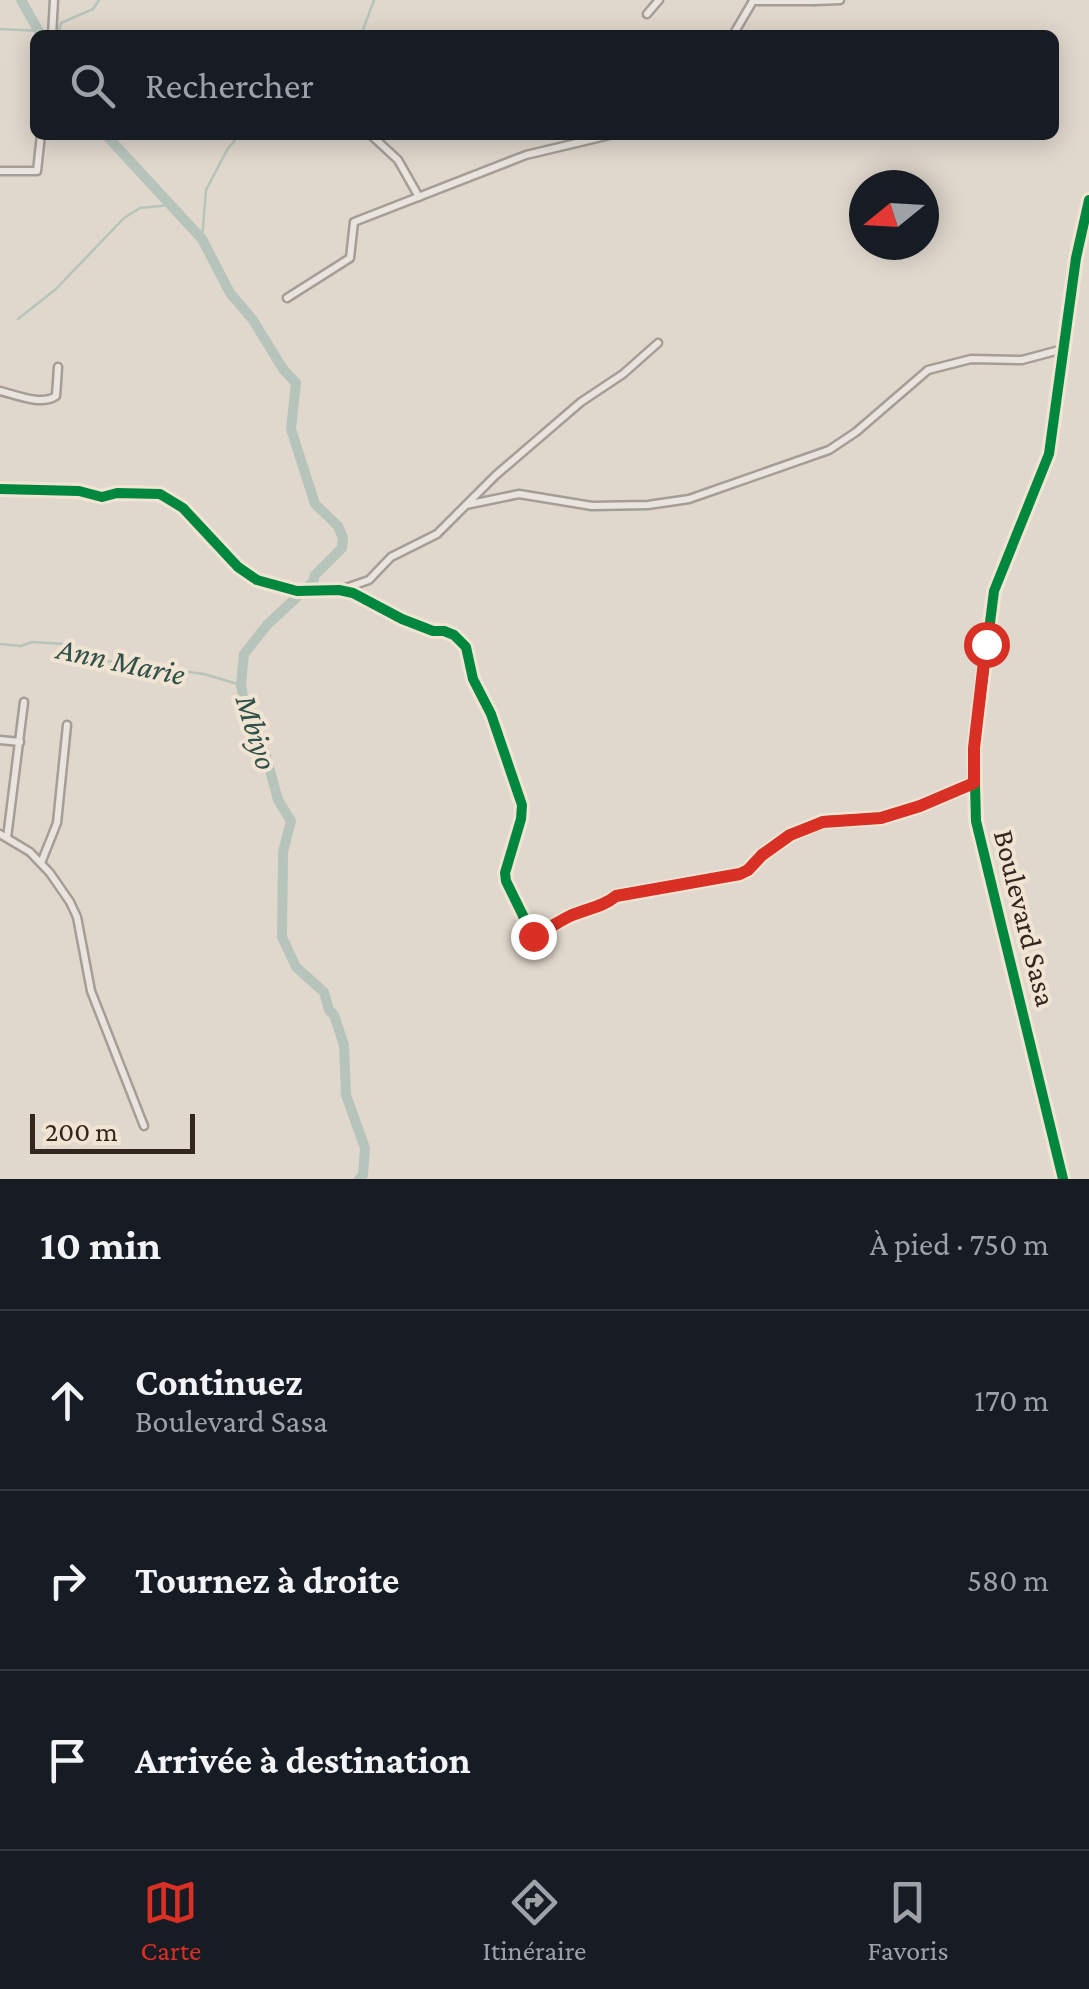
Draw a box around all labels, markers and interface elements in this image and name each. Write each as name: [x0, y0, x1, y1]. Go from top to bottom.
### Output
search box: [30, 30, 1059, 140]
icon: search: [65, 58, 120, 113]
text: Rechercher: [145, 64, 314, 106]
north arrow: [849, 170, 939, 260]
route start: [964, 622, 1010, 668]
water label: Ann Marie: [52, 629, 188, 692]
water label: Mbiyo: [228, 689, 285, 774]
street label: Boulevard Sasa: [988, 826, 1063, 1010]
route end: [511, 914, 557, 960]
scale bar: [30, 1109, 195, 1154]
text: 200 m: [45, 1116, 118, 1147]
text: 10 min: [40, 1221, 161, 1268]
text: À pied · 750 m: [870, 1226, 1049, 1262]
text: Continuez: [135, 1361, 303, 1403]
icon: ahead: [40, 1373, 95, 1428]
text: 170 m: [974, 1382, 1049, 1418]
text: Boulevard Sasa: [135, 1403, 328, 1439]
icon: right: [40, 1553, 95, 1608]
text: Tournez à droite: [135, 1559, 400, 1601]
text: 580 m: [967, 1562, 1049, 1598]
icon: arrive: [40, 1733, 95, 1788]
text: Arrivée à destination: [135, 1739, 471, 1781]
tab: Carte: [141, 1875, 201, 1966]
tab: Itinéraire: [483, 1875, 586, 1966]
tab: Favoris: [868, 1875, 948, 1966]

